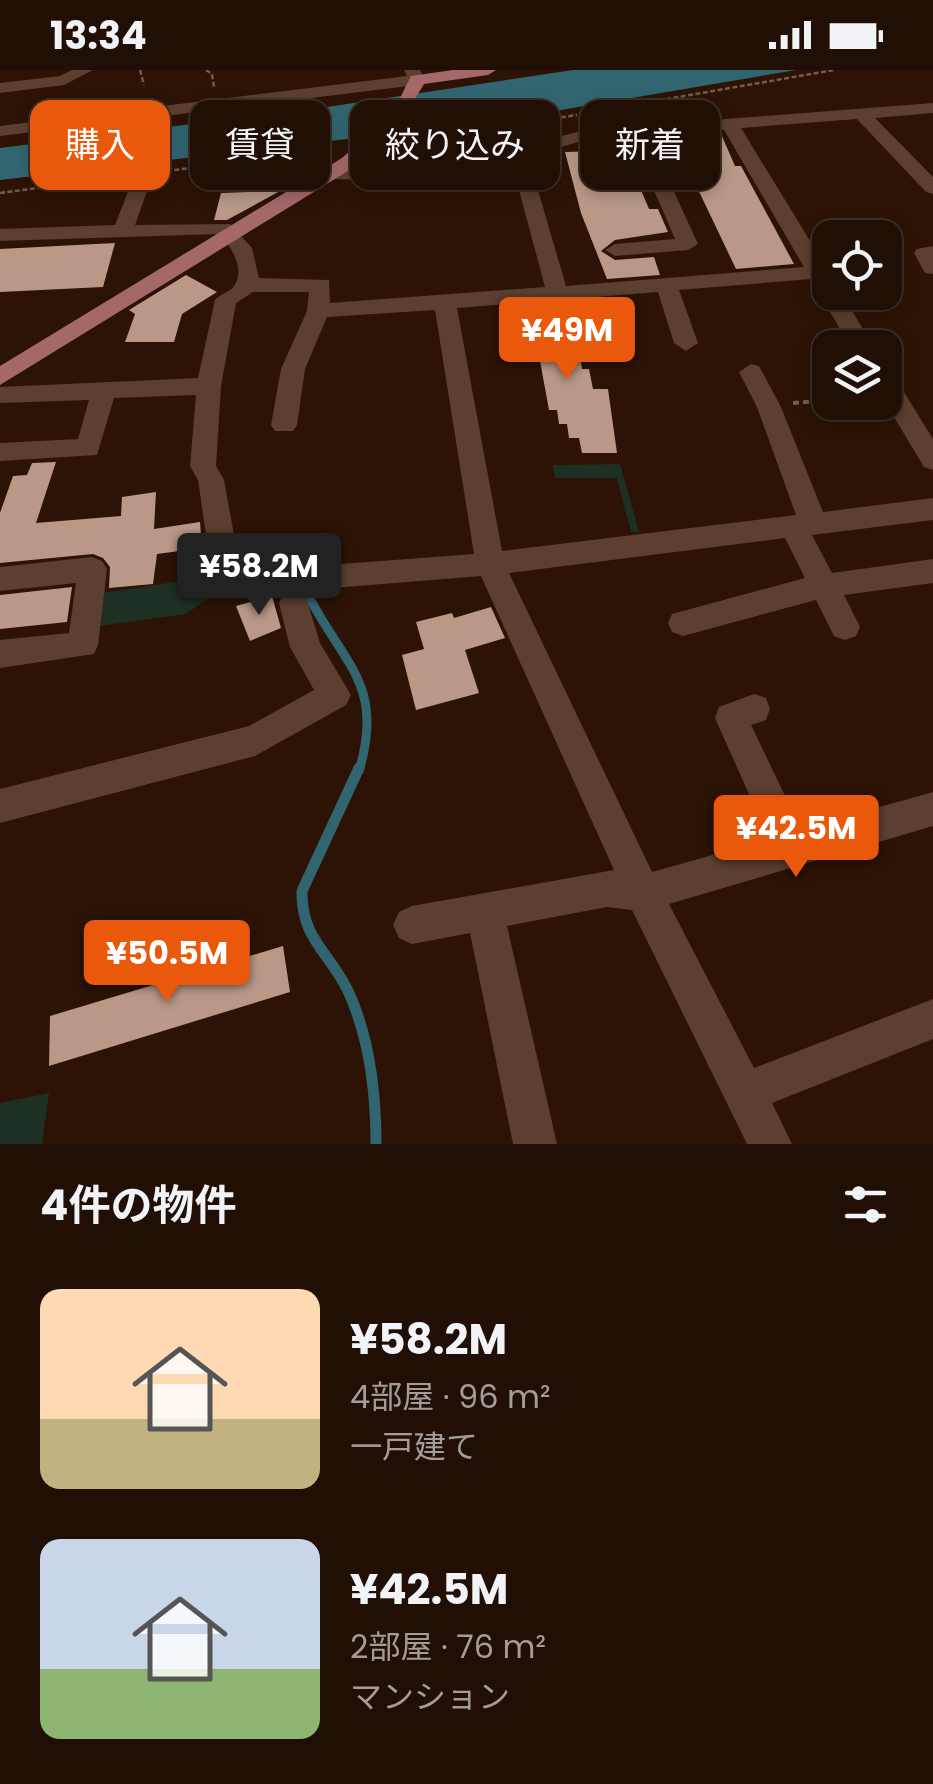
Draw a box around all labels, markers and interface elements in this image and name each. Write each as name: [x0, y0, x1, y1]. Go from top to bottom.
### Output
text: 13:34: [50, 9, 147, 62]
chip: 購入: [30, 100, 170, 190]
chip: 賃貸: [190, 100, 330, 190]
chip: 絞り込み: [350, 100, 560, 190]
chip: 新着: [580, 100, 720, 190]
map controls: [812, 220, 902, 420]
button: locate: [812, 220, 902, 310]
pin: ¥49M: [508, 297, 626, 382]
text: ¥49M: [521, 307, 613, 352]
button: layers: [812, 330, 902, 420]
pin: ¥58.2M: [178, 533, 340, 618]
text: ¥58.2M: [199, 543, 319, 588]
pin: ¥42.5M: [715, 795, 877, 880]
text: ¥42.5M: [736, 805, 856, 850]
pin: ¥50.5M: [86, 920, 248, 1005]
text: ¥50.5M: [106, 930, 228, 975]
text: 4件の物件: [40, 1176, 236, 1235]
icon: filters: [838, 1177, 893, 1232]
text: ¥58.2M: [350, 1310, 507, 1369]
icon: home: [120, 1329, 240, 1449]
text: 4部屋 · 96 m²: [350, 1374, 551, 1419]
text: 一戸建て: [350, 1424, 478, 1469]
text: ¥42.5M: [350, 1560, 508, 1619]
icon: home: [120, 1579, 240, 1699]
text: 2部屋 · 76 m²: [350, 1624, 546, 1669]
text: マンション: [350, 1674, 510, 1719]

